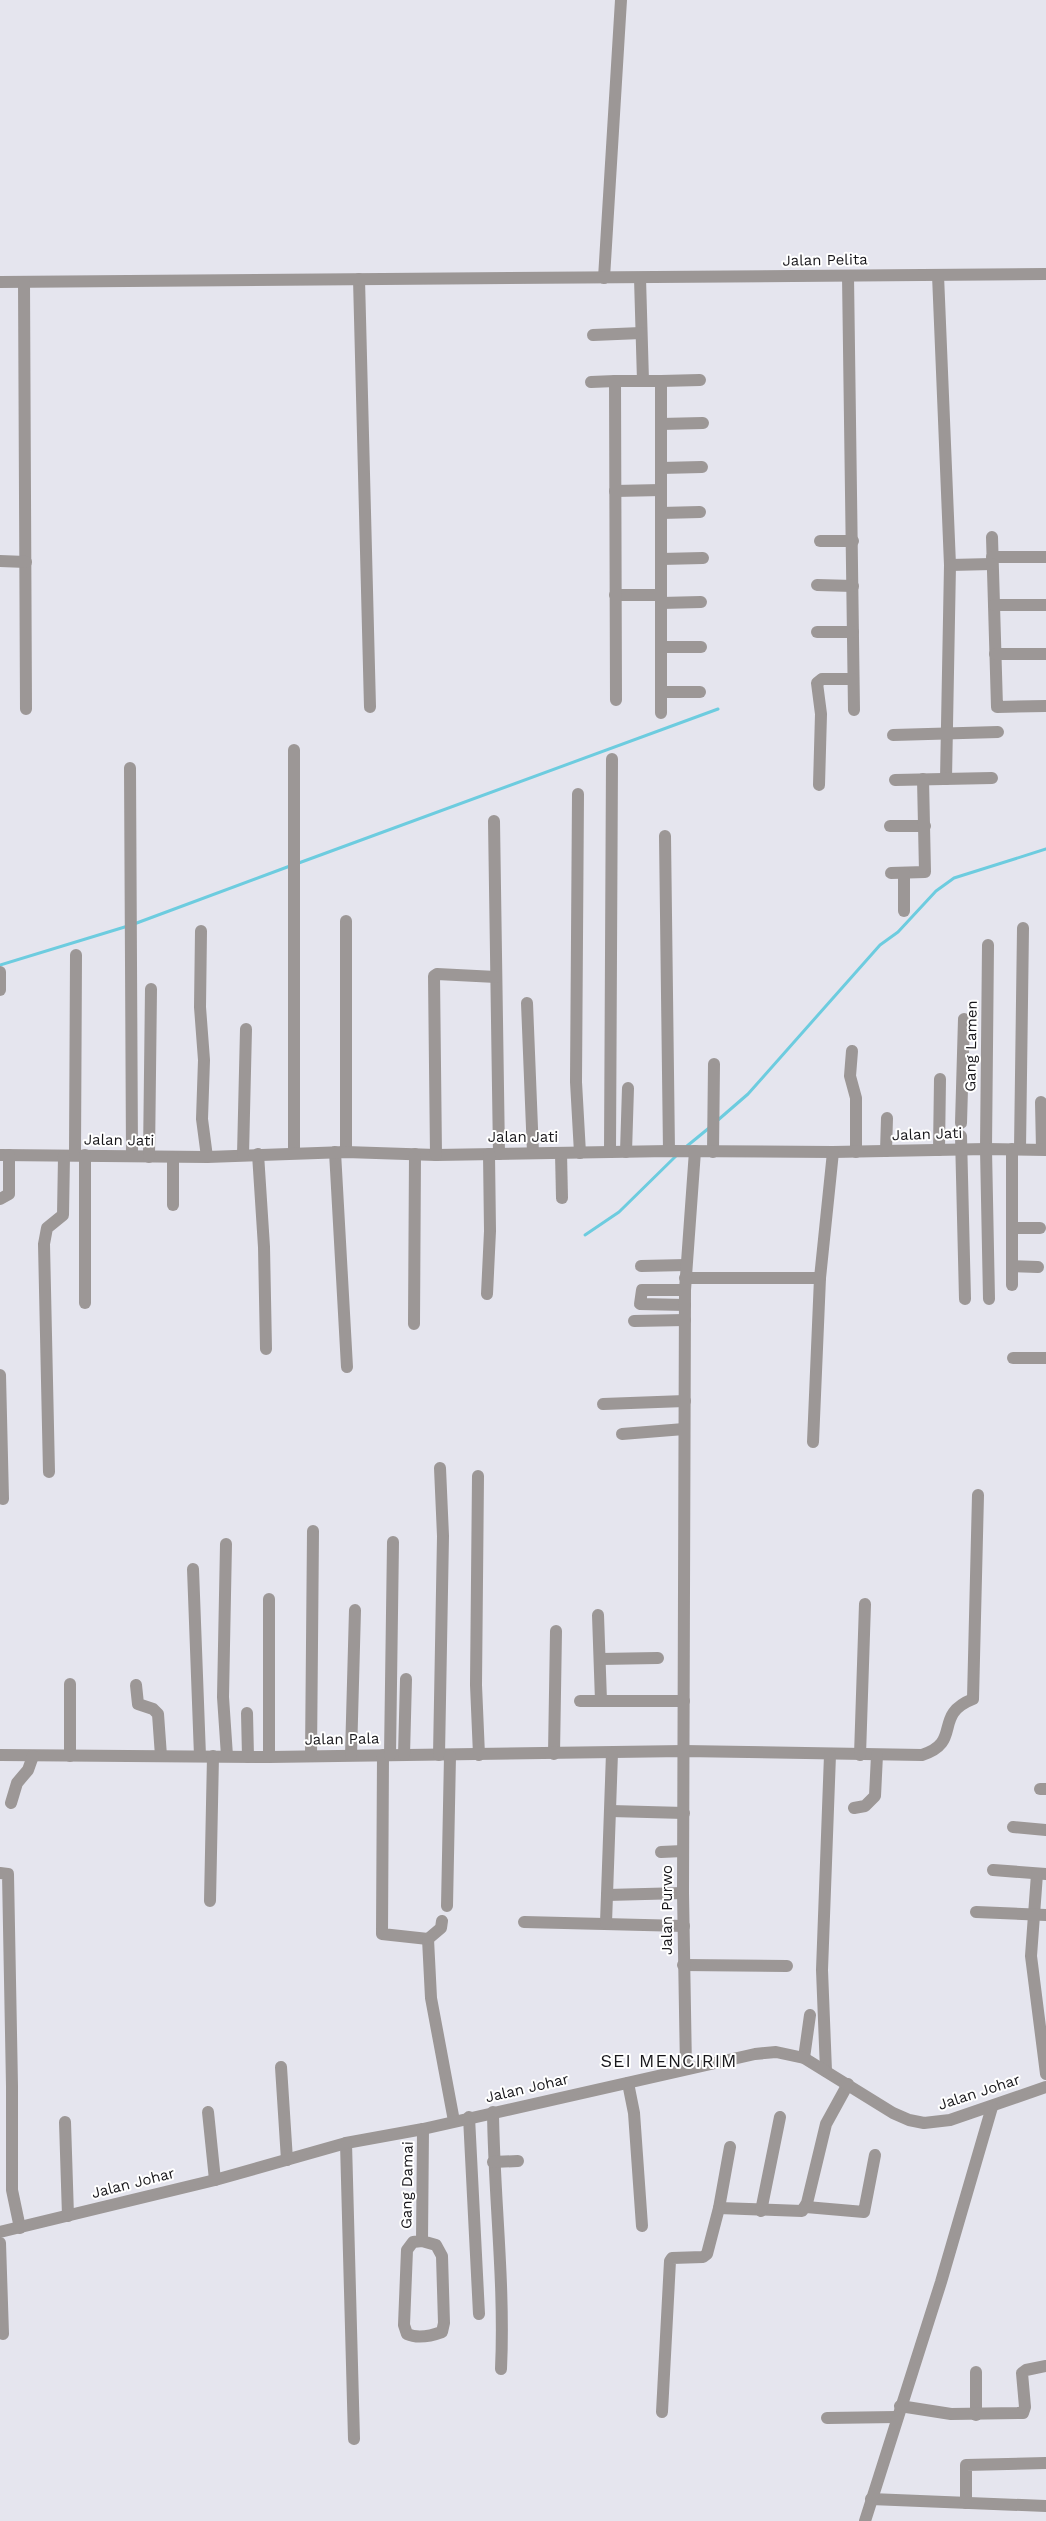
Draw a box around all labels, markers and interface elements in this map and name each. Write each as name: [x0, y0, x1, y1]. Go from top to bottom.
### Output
street label: Jalan Pelita: [782, 250, 868, 270]
street label: Gang Lamen: [961, 1000, 981, 1092]
street label: Jalan Jati: [891, 1124, 963, 1144]
street label: Jalan Jati: [488, 1128, 558, 1146]
street label: Jalan Jati: [84, 1130, 154, 1150]
street label: Jalan Pala: [304, 1729, 380, 1749]
street label: Jalan Purwo: [658, 1865, 676, 1955]
district label: SEI MENCIRIM: [601, 2050, 737, 2071]
street label: Jalan Johar: [484, 2070, 570, 2106]
street label: Jalan Johar: [936, 2070, 1022, 2114]
street label: Gang Damai: [397, 2141, 417, 2229]
street label: Jalan Johar: [90, 2164, 176, 2202]

